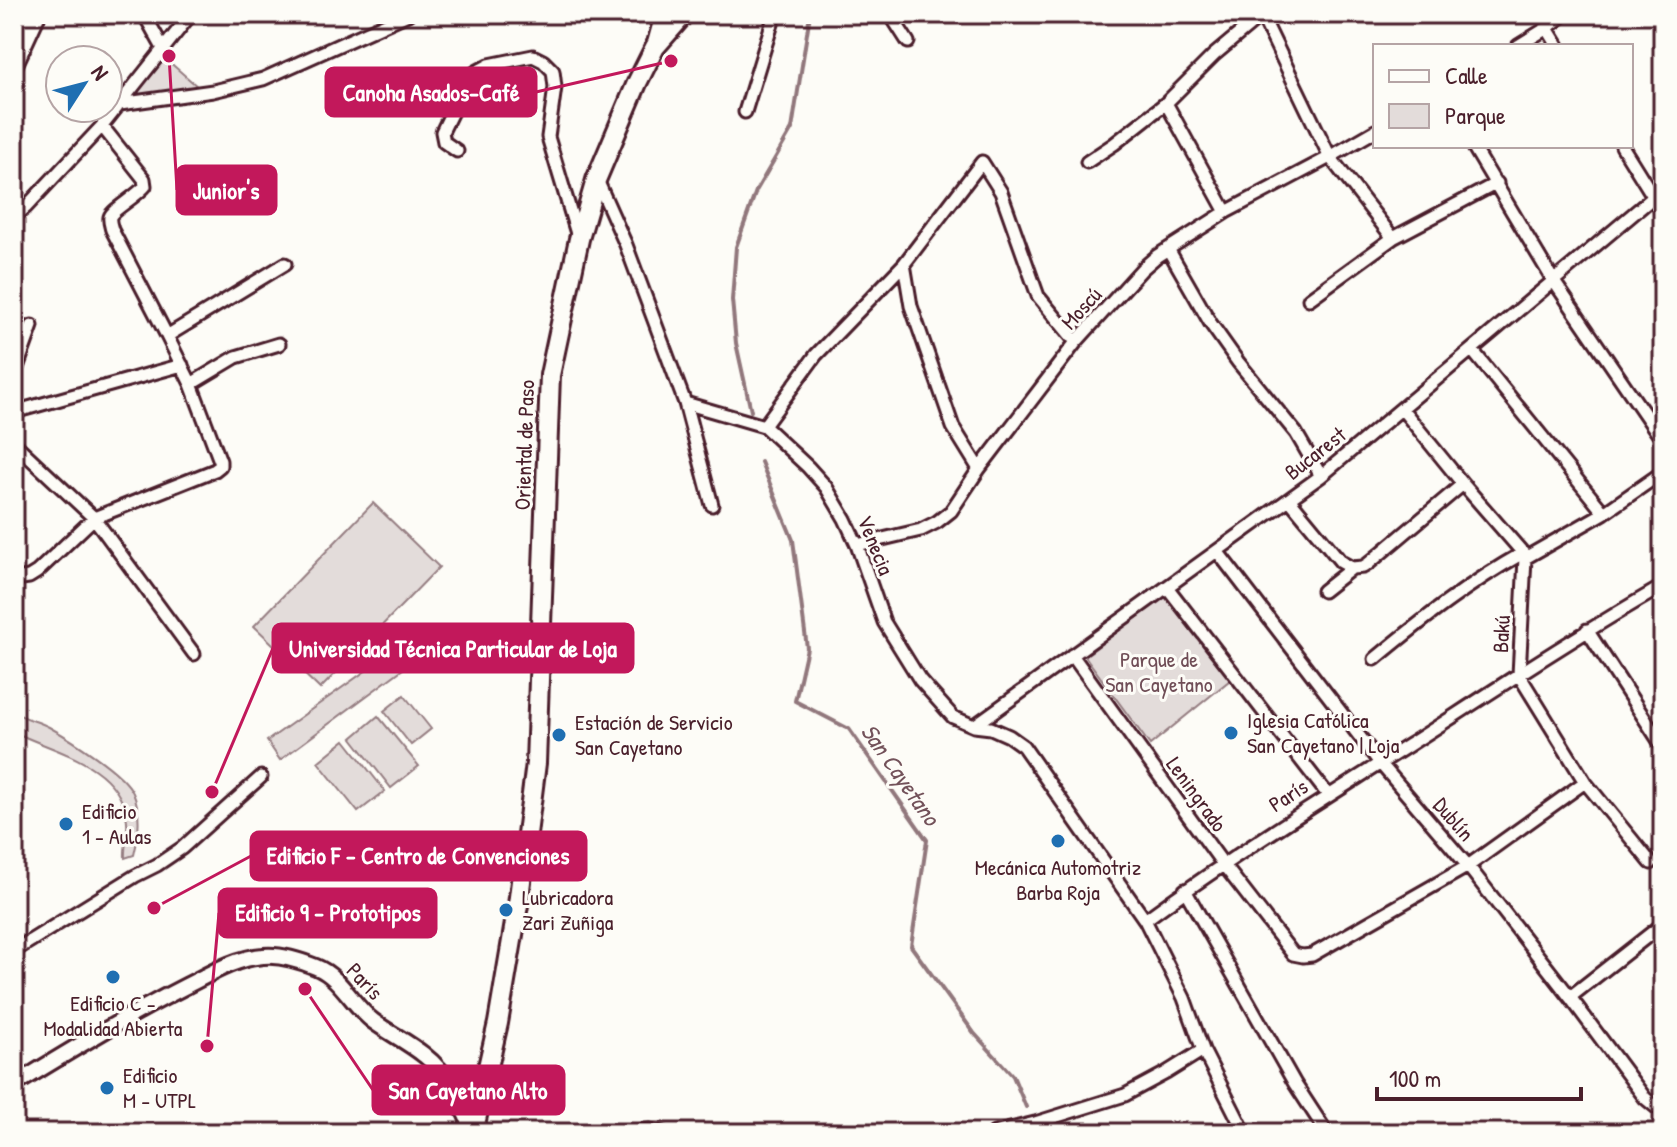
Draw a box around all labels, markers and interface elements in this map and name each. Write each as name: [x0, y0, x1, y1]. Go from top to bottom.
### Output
north arrow: [44, 44, 124, 124]
legend: [1373, 44, 1633, 148]
text: N: [85, 59, 116, 86]
text: Calle: [1445, 59, 1488, 91]
callout: Canoha Asados-Café: [326, 68, 536, 116]
text: Canoha Asados-Café: [342, 76, 520, 108]
text: Parque: [1445, 99, 1506, 131]
callout: Junior's: [177, 166, 276, 214]
text: Junior's: [193, 174, 259, 206]
street label: Moscú: [1054, 280, 1108, 336]
street label: Oriental de Paso: [507, 379, 541, 511]
street label: Bucarest: [1278, 419, 1352, 486]
street label: Venecia: [850, 511, 902, 580]
street label: Bakú: [1485, 614, 1517, 654]
callout: Universidad Técnica Particular de Loja: [273, 624, 633, 672]
text: Universidad Técnica Particular de Loja: [289, 632, 618, 664]
park label: Parque de San Cayetano: [1105, 644, 1213, 699]
place label: Iglesia Católica San Cayetano | Loja: [1247, 705, 1400, 760]
place label: Estación de Servicio San Cayetano: [575, 707, 733, 762]
water label: San Cayetano: [853, 717, 949, 834]
marker: Iglesia Católica San Cayetano | Loja: [1222, 724, 1240, 742]
marker: Estación de Servicio San Cayetano: [550, 726, 568, 744]
street label: Leningrado: [1160, 750, 1235, 838]
street label: París: [1263, 771, 1313, 819]
street label: Dublín: [1427, 791, 1481, 847]
place label: Edificio 1 - Aulas: [82, 796, 151, 851]
marker: Edificio 1 - Aulas: [57, 815, 75, 833]
callout: Edificio F - Centro de Convenciones: [251, 832, 586, 880]
marker: Mecánica Automotriz Barba Roja: [1049, 832, 1067, 850]
text: Edificio F - Centro de Convenciones: [267, 839, 569, 871]
place label: Mecánica Automotriz Barba Roja: [975, 852, 1141, 907]
place label: Lubricadora Zari Zuñiga: [522, 882, 614, 937]
callout: Edificio 9 - Prototipos: [219, 889, 436, 937]
text: Edificio 9 - Prototipos: [235, 896, 421, 929]
marker: Lubricadora Zari Zuñiga: [497, 901, 515, 919]
street label: París: [340, 956, 390, 1006]
marker: Edificio C - Modalidad Abierta: [104, 968, 122, 986]
place label: Edificio C - Modalidad Abierta: [44, 988, 183, 1043]
scale bar: [1377, 1051, 1581, 1101]
place label: Edificio M - UTPL: [123, 1060, 196, 1115]
text: 100 m: [1389, 1062, 1441, 1094]
callout: San Cayetano Alto: [373, 1066, 564, 1114]
text: San Cayetano Alto: [389, 1074, 548, 1107]
marker: Edificio M - UTPL: [98, 1079, 116, 1097]

